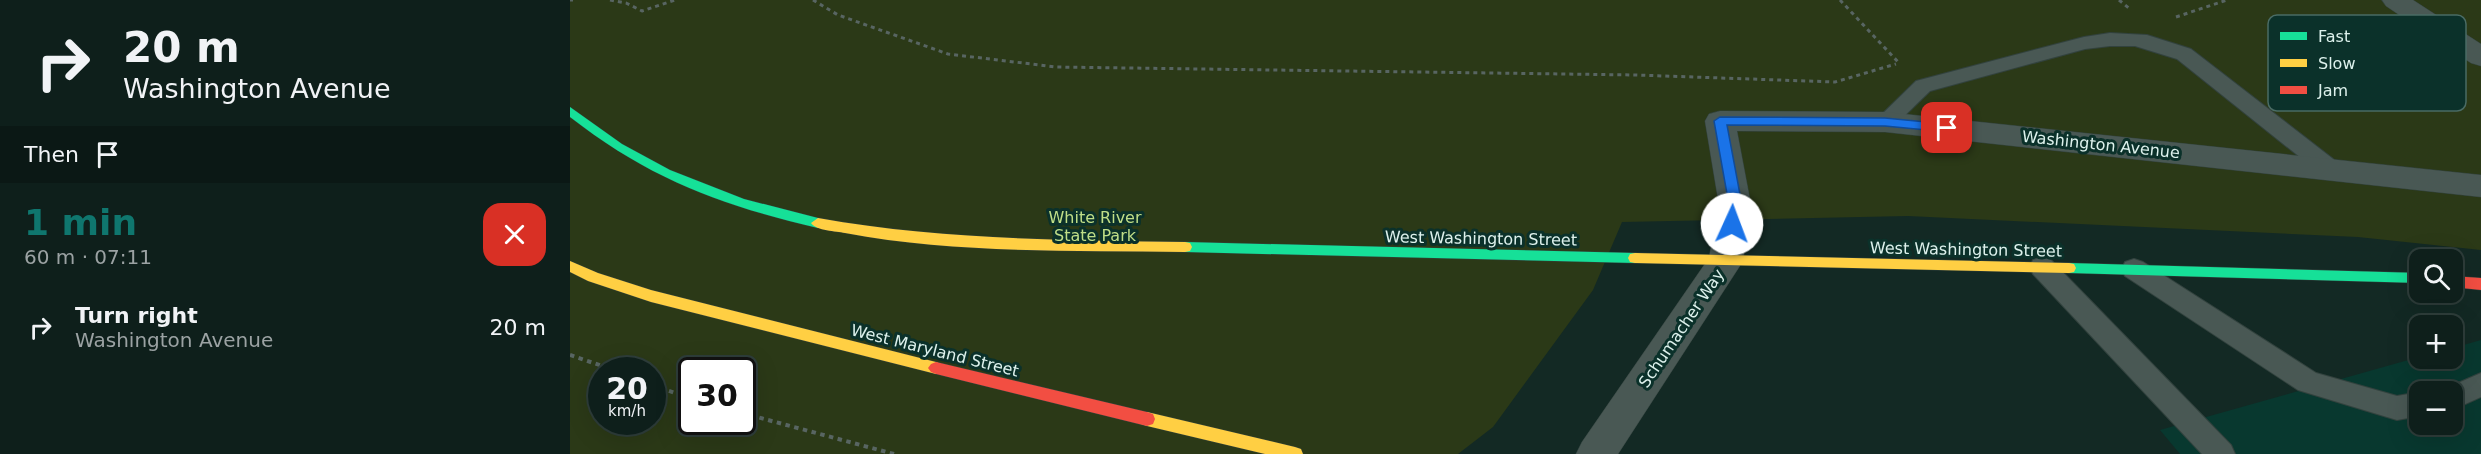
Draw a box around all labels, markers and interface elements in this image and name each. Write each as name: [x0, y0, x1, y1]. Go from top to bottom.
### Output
legend: [2268, 15, 2466, 111]
text: 20 m: [123, 23, 240, 72]
icon: right: [24, 24, 102, 102]
text: Fast: [2318, 27, 2350, 46]
text: Slow: [2318, 54, 2355, 73]
text: Washington Avenue: [123, 73, 391, 104]
text: Jam: [2317, 81, 2348, 100]
pin: [1921, 102, 1972, 153]
icon: arrive: [1930, 111, 1963, 144]
street label: Washington Avenue: [2021, 127, 2181, 162]
icon: arrive: [91, 138, 124, 171]
text: Then: [24, 142, 79, 167]
position arrow: [1700, 192, 1764, 256]
text: 1 min: [24, 202, 137, 243]
button: close: [483, 203, 546, 266]
park label: White River State Park: [1048, 208, 1142, 245]
street label: West Washington Street: [1385, 227, 1577, 250]
street label: West Washington Street: [1870, 238, 2062, 261]
text: 60 m · 07:11: [24, 245, 152, 269]
map controls: [2409, 249, 2463, 435]
button: search: [2409, 249, 2463, 303]
street label: Schumacher Way: [1635, 265, 1728, 391]
text: Turn right: [75, 303, 198, 328]
icon: right: [24, 311, 57, 344]
text: 20 m: [490, 315, 546, 340]
button: +: [2409, 315, 2463, 369]
street label: West Maryland Street: [849, 320, 1021, 381]
text: Washington Avenue: [75, 328, 273, 352]
speed limit sign: 30: [678, 357, 756, 435]
text: 20: [606, 371, 648, 406]
button: −: [2409, 381, 2463, 435]
text: km/h: [608, 402, 646, 420]

